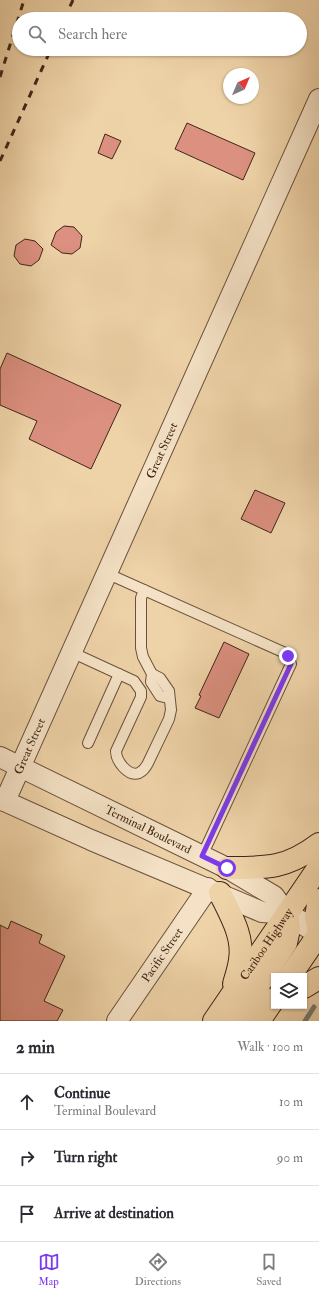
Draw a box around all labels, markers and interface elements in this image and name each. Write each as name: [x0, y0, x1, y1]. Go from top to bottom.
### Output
search box: [12, 12, 307, 56]
icon: search: [26, 23, 48, 45]
text: Search here: [58, 25, 127, 44]
north arrow: [223, 68, 259, 104]
street label: Great Street: [143, 420, 181, 481]
route end: [279, 647, 297, 665]
street label: Great Street: [11, 716, 49, 777]
street label: Terminal Boulevard: [102, 802, 194, 857]
route start: [218, 859, 236, 877]
street label: Cariboo Highway: [237, 905, 297, 983]
street label: Pacific Street: [139, 925, 187, 985]
map controls: [271, 973, 307, 1009]
button: layers: [271, 973, 307, 1009]
text: 2 min: [16, 1037, 55, 1058]
text: Walk · 100 m: [237, 1039, 303, 1055]
text: Continue: [54, 1084, 110, 1103]
icon: ahead: [16, 1091, 38, 1113]
text: 10 m: [279, 1094, 303, 1110]
text: Terminal Boulevard: [54, 1103, 156, 1119]
icon: right: [16, 1147, 38, 1169]
text: Turn right: [54, 1148, 117, 1167]
text: 90 m: [277, 1150, 303, 1166]
icon: arrive: [16, 1203, 38, 1225]
text: Arrive at destination: [54, 1204, 174, 1223]
tab: Map: [38, 1251, 60, 1288]
tab: Directions: [135, 1251, 181, 1288]
tab: Saved: [256, 1251, 281, 1288]

